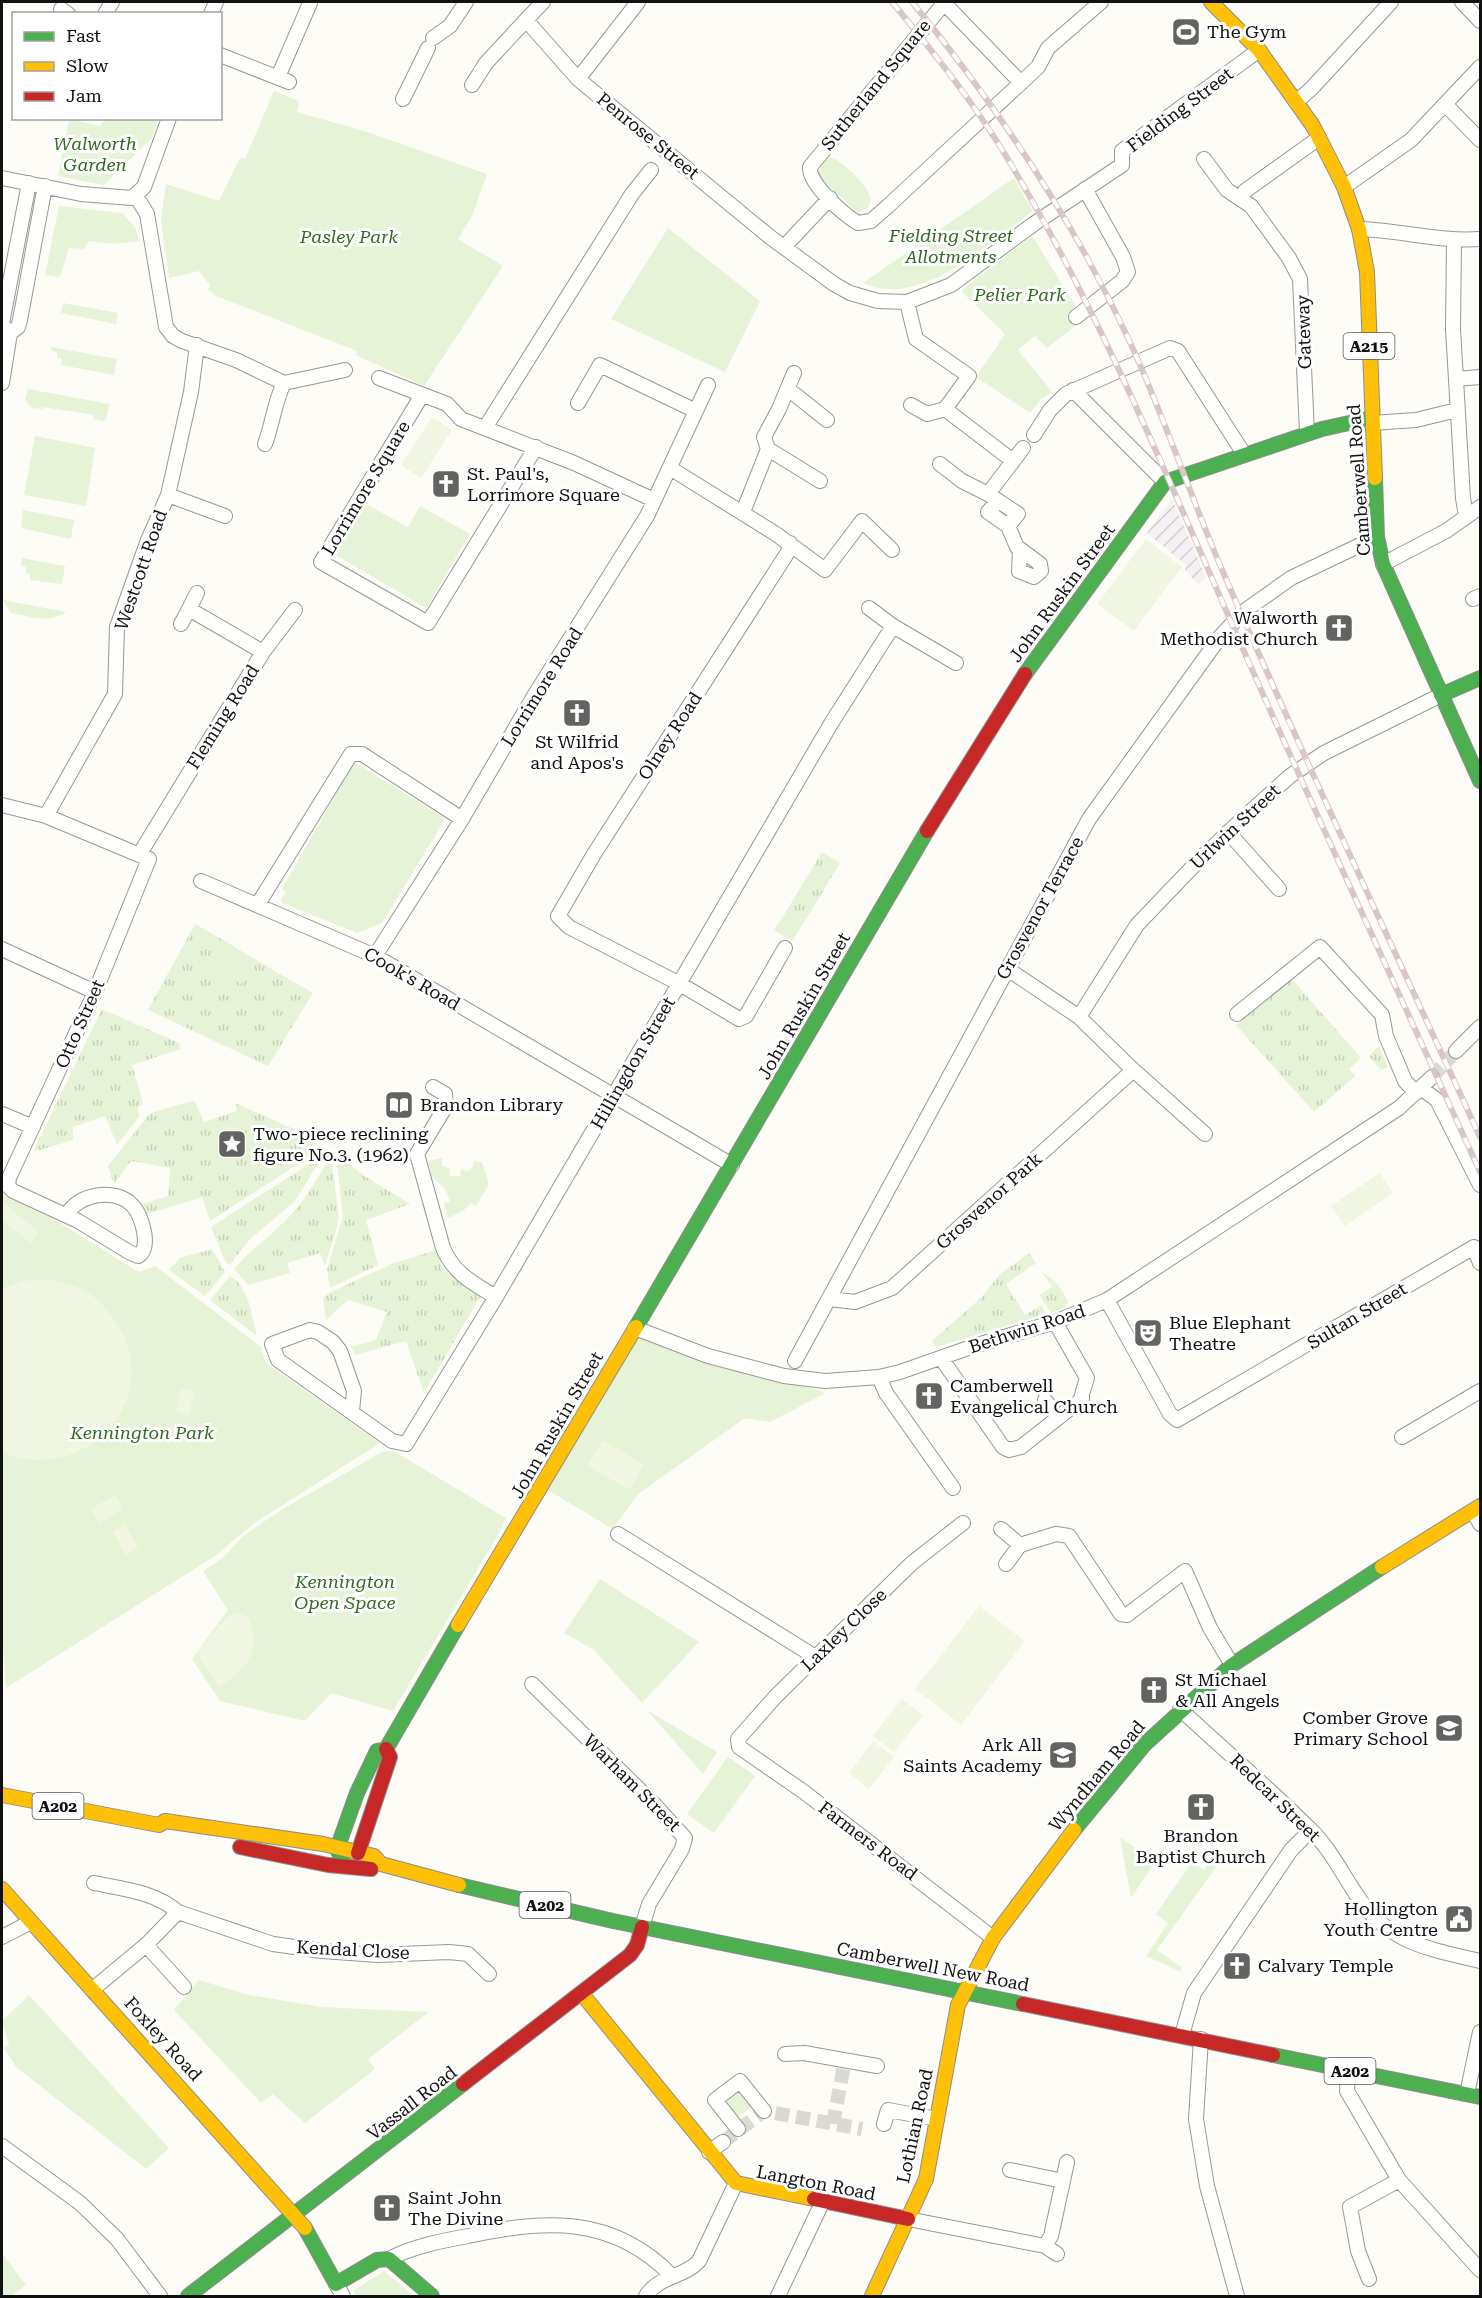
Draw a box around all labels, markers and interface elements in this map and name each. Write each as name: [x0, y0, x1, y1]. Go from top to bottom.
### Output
legend: [12, 12, 222, 120]
street label: Sutherland Square: [816, 15, 935, 154]
sports icon: The Gym: [1170, 16, 1202, 48]
place label: The Gym: [1207, 21, 1286, 42]
text: Fast: [66, 25, 101, 46]
text: Slow: [66, 55, 108, 76]
street label: Fielding Street: [1123, 63, 1237, 156]
text: Jam: [66, 85, 102, 106]
street label: Penrose Street: [593, 88, 704, 183]
park label: Walworth Garden: [53, 133, 137, 175]
park label: Fielding Street Allotments: [888, 225, 1014, 267]
park label: Pasley Park: [299, 226, 398, 247]
park label: Pelier Park: [973, 284, 1066, 305]
street label: Gateway: [1292, 294, 1315, 370]
road number: A215: [1344, 333, 1394, 359]
street label: Camberwell Road: [1343, 403, 1374, 557]
street label: Lorrimore Square: [317, 417, 414, 559]
place label: St. Paul's, Lorrimore Square: [467, 463, 620, 505]
church icon: St. Paul's, Lorrimore Square: [430, 468, 462, 500]
street label: Westcott Road: [110, 506, 171, 633]
street label: John Ruskin Street: [1004, 519, 1119, 666]
place label: Walworth Methodist Church: [1160, 607, 1318, 649]
church icon: Walworth Methodist Church: [1323, 612, 1355, 644]
street label: Lorrimore Road: [497, 623, 587, 750]
street label: Fleming Road: [182, 660, 263, 773]
street label: Olney Road: [633, 687, 706, 784]
church icon: St Wilfrid and Apos's: [561, 697, 593, 729]
place label: St Wilfrid and Apos's: [530, 731, 624, 773]
street label: Urlwin Street: [1185, 779, 1284, 874]
street label: Grosvenor Terrace: [992, 833, 1088, 983]
street label: John Ruskin Street: [753, 929, 854, 1083]
street label: Cook's Road: [361, 943, 464, 1015]
street label: Otto Street: [51, 976, 109, 1071]
street label: Hillingdon Street: [586, 993, 679, 1133]
library icon: Brandon Library: [383, 1089, 415, 1121]
place label: Brandon Library: [420, 1094, 564, 1115]
place label: Two-piece reclining figure No.3. (1962): [253, 1123, 429, 1165]
place icon: Two-piece reclining figure No.3. (1962): [216, 1128, 248, 1160]
street label: Grosvenor Park: [931, 1148, 1046, 1254]
street label: Sultan Street: [1303, 1278, 1410, 1353]
street label: Bethwin Road: [966, 1300, 1088, 1357]
place label: Blue Elephant Theatre: [1169, 1312, 1291, 1354]
theatre icon: Blue Elephant Theatre: [1132, 1317, 1164, 1349]
street label: John Ruskin Street: [506, 1348, 607, 1502]
place label: Camberwell Evangelical Church: [950, 1375, 1118, 1417]
church icon: Camberwell Evangelical Church: [913, 1380, 945, 1412]
park label: Kennington Park: [69, 1422, 214, 1443]
park label: Kennington Open Space: [294, 1571, 396, 1613]
street label: Laxley Close: [797, 1584, 891, 1675]
place label: St Michael & All Angels: [1175, 1669, 1279, 1711]
church icon: St Michael & All Angels: [1138, 1674, 1170, 1706]
place label: Comber Grove Primary School: [1293, 1707, 1428, 1749]
school or university icon: Comber Grove Primary School: [1433, 1712, 1465, 1744]
street label: Wyndham Road: [1044, 1716, 1149, 1835]
street label: Warham Street: [579, 1730, 685, 1836]
place label: Ark All Saints Academy: [903, 1734, 1042, 1776]
school or university icon: Ark All Saints Academy: [1047, 1739, 1079, 1771]
street label: Redcar Street: [1226, 1749, 1325, 1846]
church icon: Brandon Baptist Church: [1185, 1791, 1217, 1823]
road number: A202: [32, 1793, 84, 1819]
street label: Farmers Road: [815, 1797, 922, 1885]
place label: Brandon Baptist Church: [1136, 1825, 1267, 1867]
road number: A202: [520, 1892, 570, 1918]
place label: Hollington Youth Centre: [1324, 1898, 1438, 1940]
public building icon: Hollington Youth Centre: [1443, 1903, 1475, 1935]
street label: Kendal Close: [296, 1936, 410, 1963]
street label: Camberwell New Road: [835, 1938, 1032, 1996]
church icon: Calvary Temple: [1221, 1950, 1253, 1982]
place label: Calvary Temple: [1258, 1955, 1393, 1976]
street label: Foxley Road: [120, 1992, 207, 2085]
road number: A202: [1324, 2058, 1376, 2084]
street label: Vassall Road: [363, 2061, 461, 2144]
street label: Lothian Road: [892, 2066, 937, 2185]
street label: Langton Road: [755, 2161, 878, 2204]
place label: Saint John The Divine: [408, 2187, 504, 2229]
church icon: Saint John The Divine: [371, 2192, 403, 2224]

